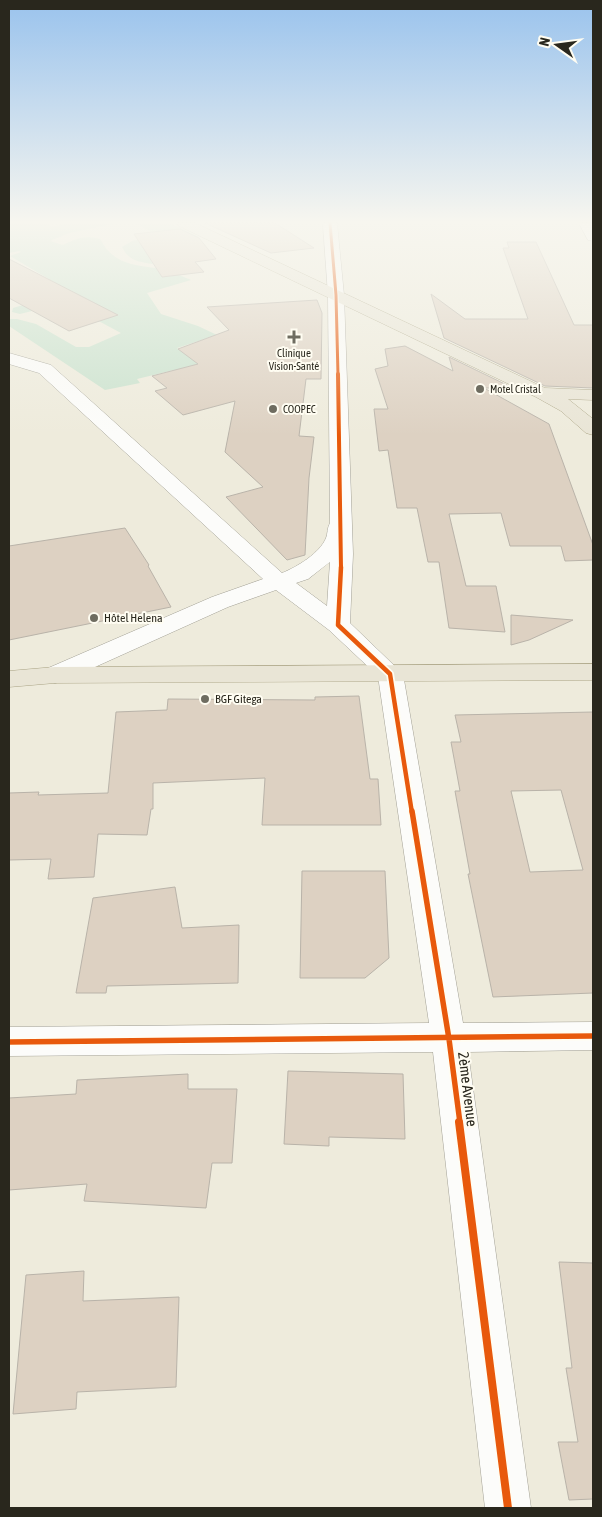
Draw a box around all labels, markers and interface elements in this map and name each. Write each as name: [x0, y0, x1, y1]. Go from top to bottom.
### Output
north arrow: [532, 20, 582, 70]
text: N: [536, 36, 553, 48]
marker: Clinique Vision-Santé: [287, 330, 301, 344]
place label: Clinique Vision-Santé: [269, 347, 319, 372]
marker: Motel Cristal: [474, 383, 486, 395]
place label: Motel Cristal: [490, 383, 541, 395]
marker: COOPEC: [267, 403, 279, 415]
place label: COOPEC: [283, 403, 316, 415]
place label: Hôtel Helena: [104, 611, 163, 625]
marker: Hôtel Helena: [88, 612, 100, 624]
place label: BGF Gitega: [215, 692, 262, 706]
marker: BGF Gitega: [199, 693, 211, 705]
street label: 2ème Avenue: [455, 1051, 481, 1127]

